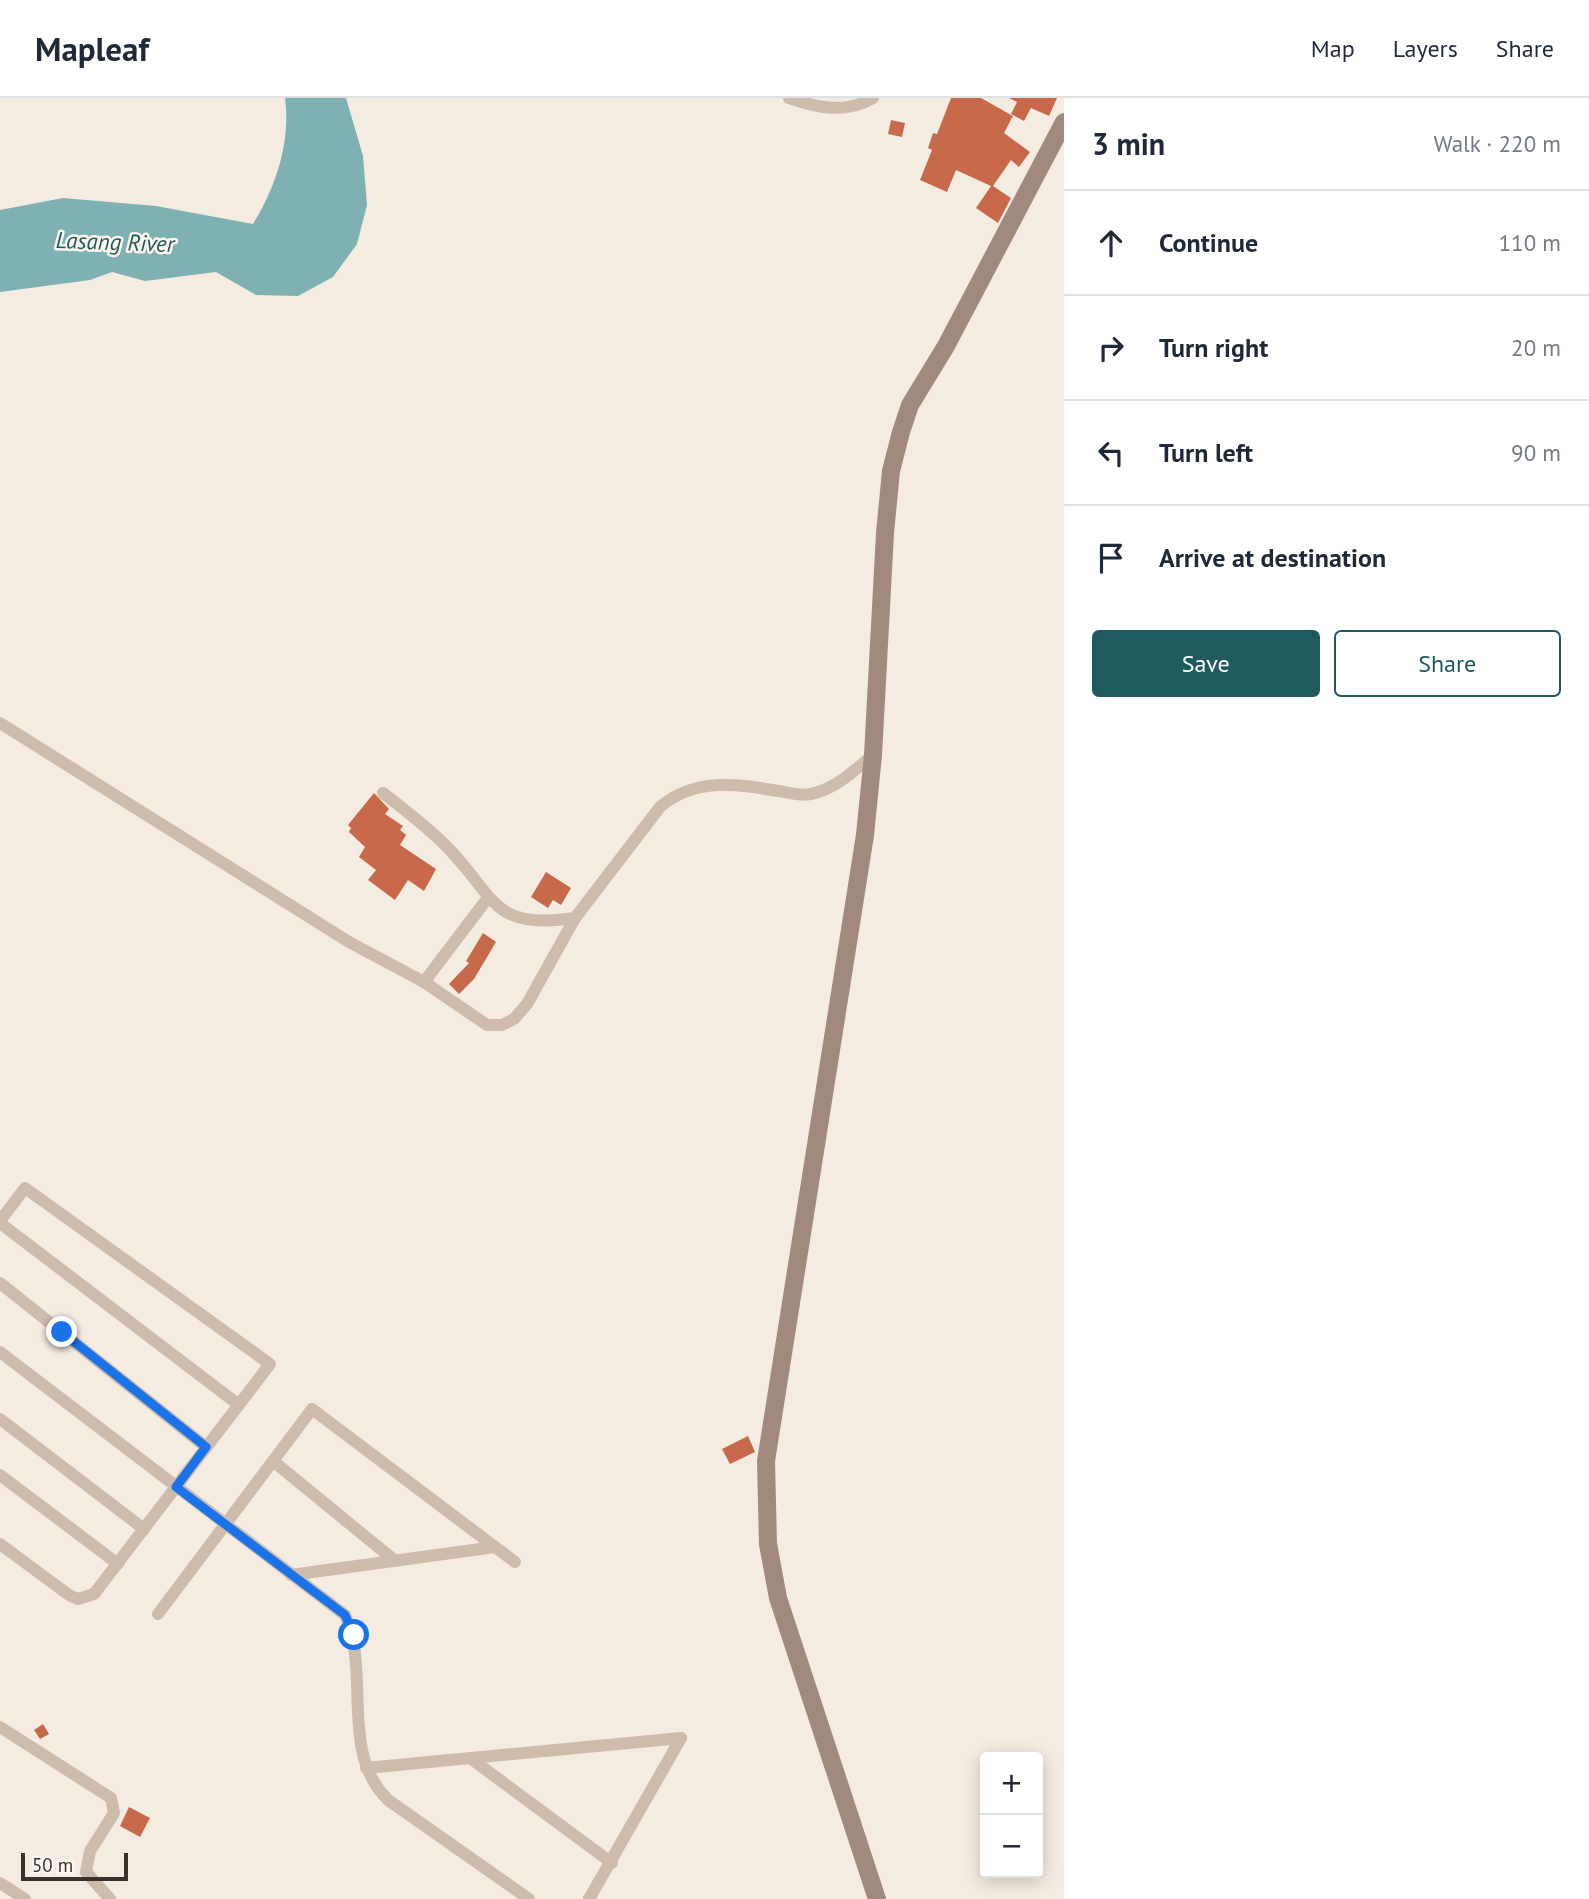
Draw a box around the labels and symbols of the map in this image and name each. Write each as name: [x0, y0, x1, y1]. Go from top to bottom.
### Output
water label: Lasang River: [55, 225, 176, 258]
route end: [46, 1316, 77, 1347]
route start: [338, 1619, 369, 1650]
scale bar: [21, 1850, 128, 1882]

